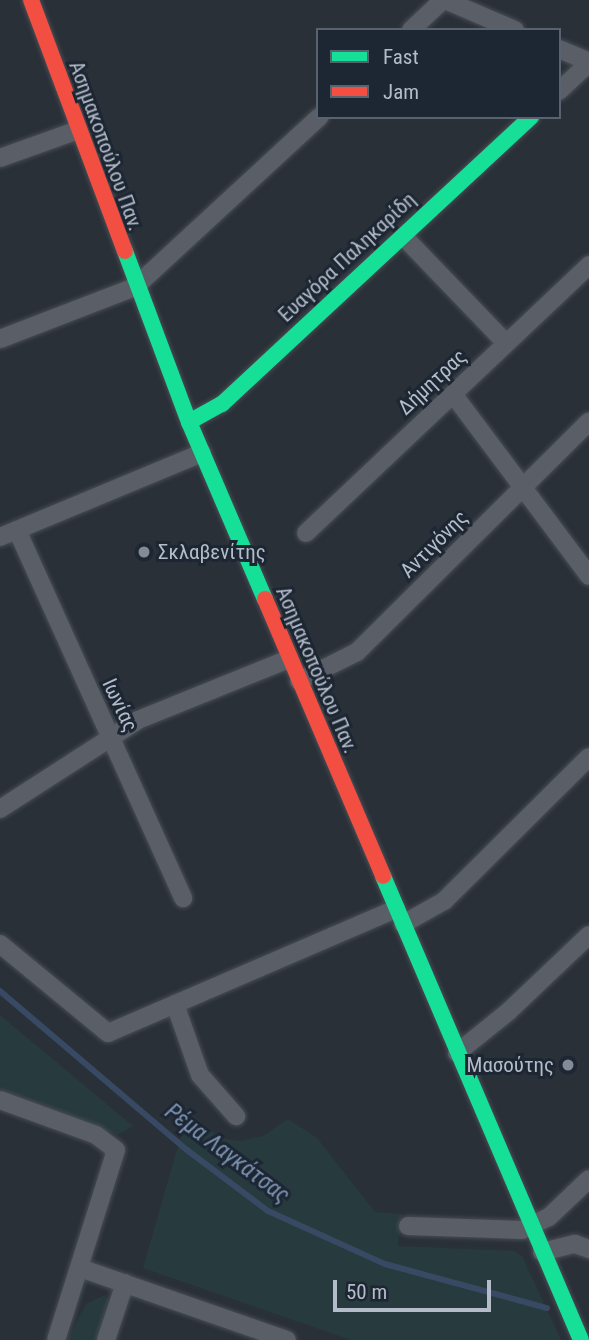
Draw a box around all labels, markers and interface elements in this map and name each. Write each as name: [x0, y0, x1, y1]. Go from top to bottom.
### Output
legend: [316, 28, 561, 119]
text: Fast: [383, 45, 419, 69]
street label: Ασημακοπούλου Παν.: [64, 58, 148, 234]
text: Jam: [383, 80, 419, 104]
street label: Ευαγόρα Παληκαρίδη: [273, 187, 421, 327]
street label: Δήμητρας: [392, 344, 472, 420]
street label: Αντιγόνης: [395, 505, 473, 583]
place label: Σκλαβενίτης: [158, 539, 266, 565]
marker: Σκλαβενίτης: [136, 544, 152, 560]
street label: Ασημακοπούλου Παν.: [270, 583, 364, 757]
street label: Ιωνίας: [97, 674, 143, 736]
place label: Μασούτης: [467, 1052, 554, 1078]
marker: Μασούτης: [560, 1057, 576, 1073]
water label: Ρέμα Λαγκάτσας: [159, 1098, 295, 1210]
scale bar: [337, 1266, 494, 1310]
text: 50 m: [346, 1280, 387, 1304]

